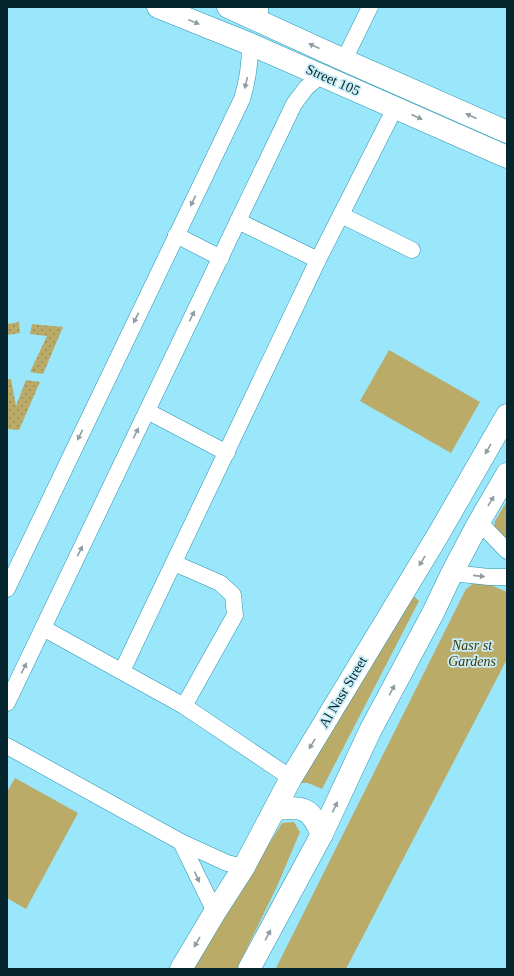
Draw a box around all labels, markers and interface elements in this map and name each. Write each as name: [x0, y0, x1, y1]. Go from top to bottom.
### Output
one-way arrow: [189, 19, 201, 25]
one-way arrow: [308, 43, 320, 49]
street label: Street 105: [304, 62, 362, 98]
one-way arrow: [243, 76, 249, 89]
one-way arrow: [466, 113, 477, 119]
one-way arrow: [411, 114, 422, 120]
one-way arrow: [190, 195, 196, 206]
one-way arrow: [189, 311, 195, 322]
one-way arrow: [133, 312, 139, 323]
one-way arrow: [133, 428, 139, 439]
one-way arrow: [77, 429, 83, 441]
one-way arrow: [484, 443, 491, 455]
one-way arrow: [487, 496, 495, 506]
one-way arrow: [77, 545, 83, 556]
one-way arrow: [419, 555, 426, 567]
one-way arrow: [473, 573, 485, 579]
park label: Nasr st Gardens: [448, 638, 496, 669]
street label: Al Nasr Street: [316, 654, 370, 730]
one-way arrow: [21, 662, 27, 674]
one-way arrow: [389, 685, 395, 696]
one-way arrow: [308, 738, 315, 750]
one-way arrow: [332, 802, 338, 813]
one-way arrow: [194, 871, 200, 883]
one-way arrow: [264, 929, 271, 941]
one-way arrow: [194, 936, 201, 948]

